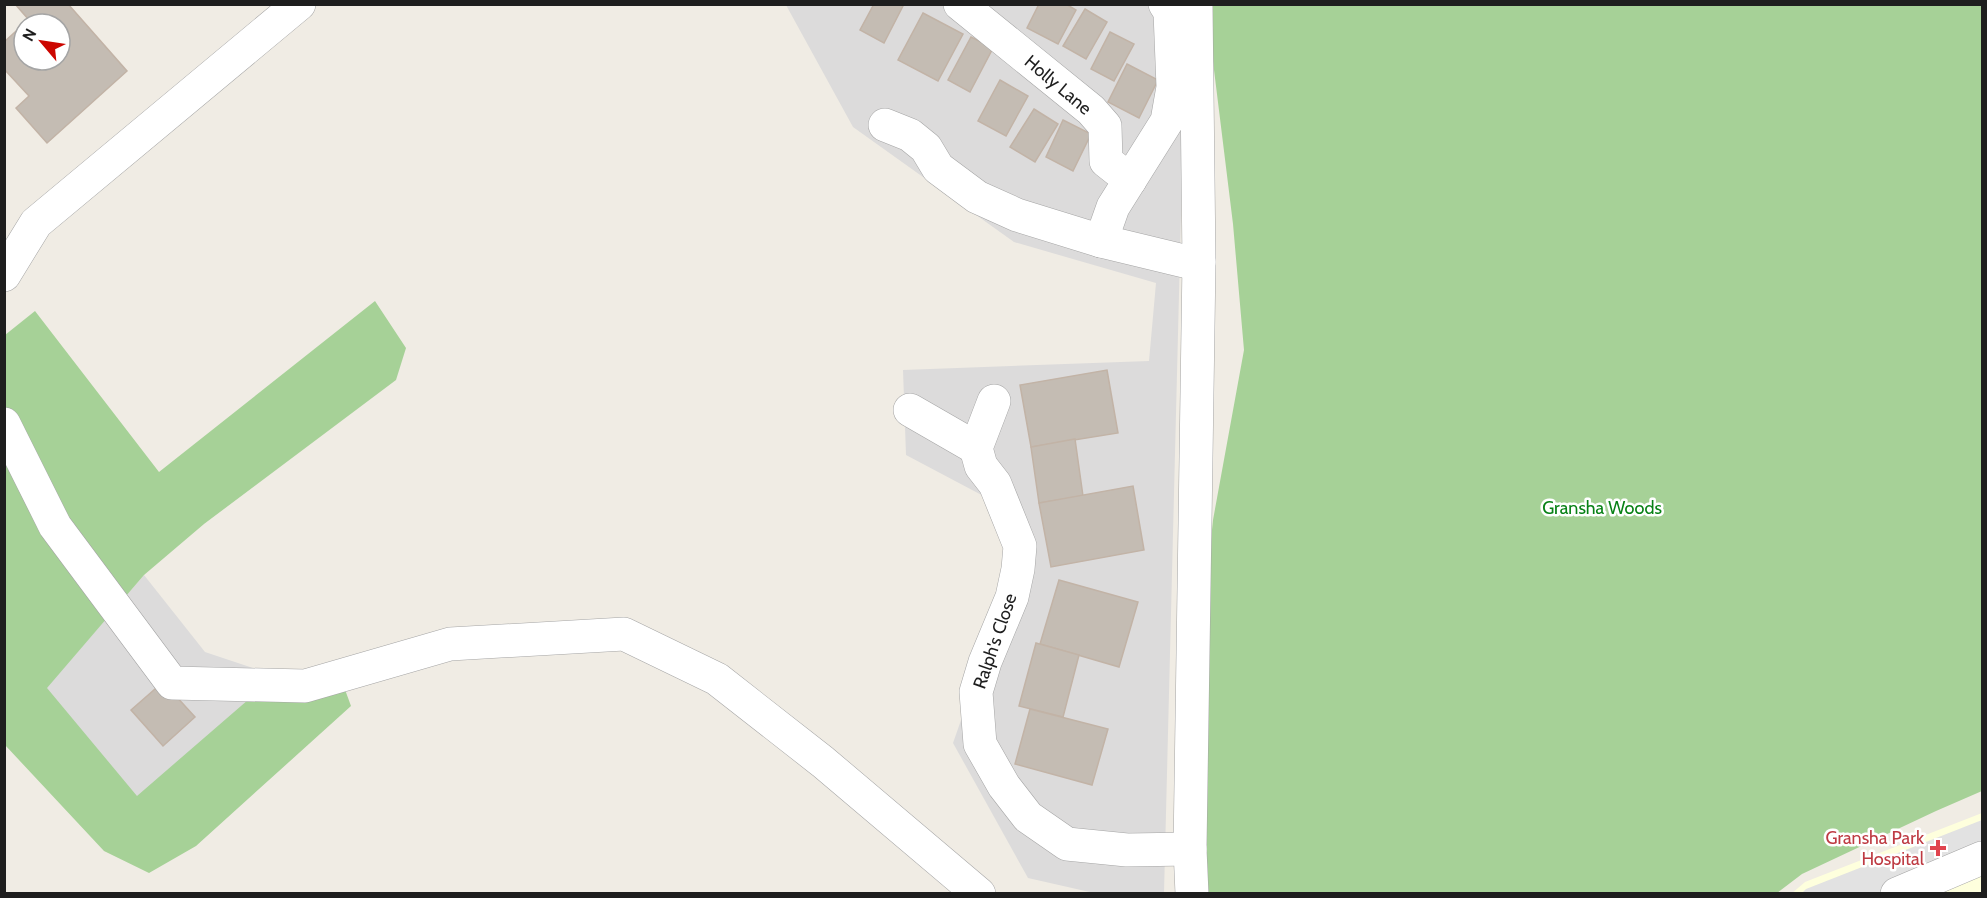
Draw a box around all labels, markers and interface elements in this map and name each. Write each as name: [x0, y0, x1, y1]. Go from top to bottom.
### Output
north arrow: [12, 12, 72, 72]
text: N: [18, 25, 40, 45]
street label: Holly Lane: [1020, 51, 1096, 119]
park label: Gransha Woods: [1542, 497, 1662, 519]
street label: Ralph's Close: [968, 590, 1022, 692]
place label: Gransha Park Hospital: [1825, 827, 1925, 870]
marker: Gransha Park Hospital: [1929, 839, 1947, 857]

